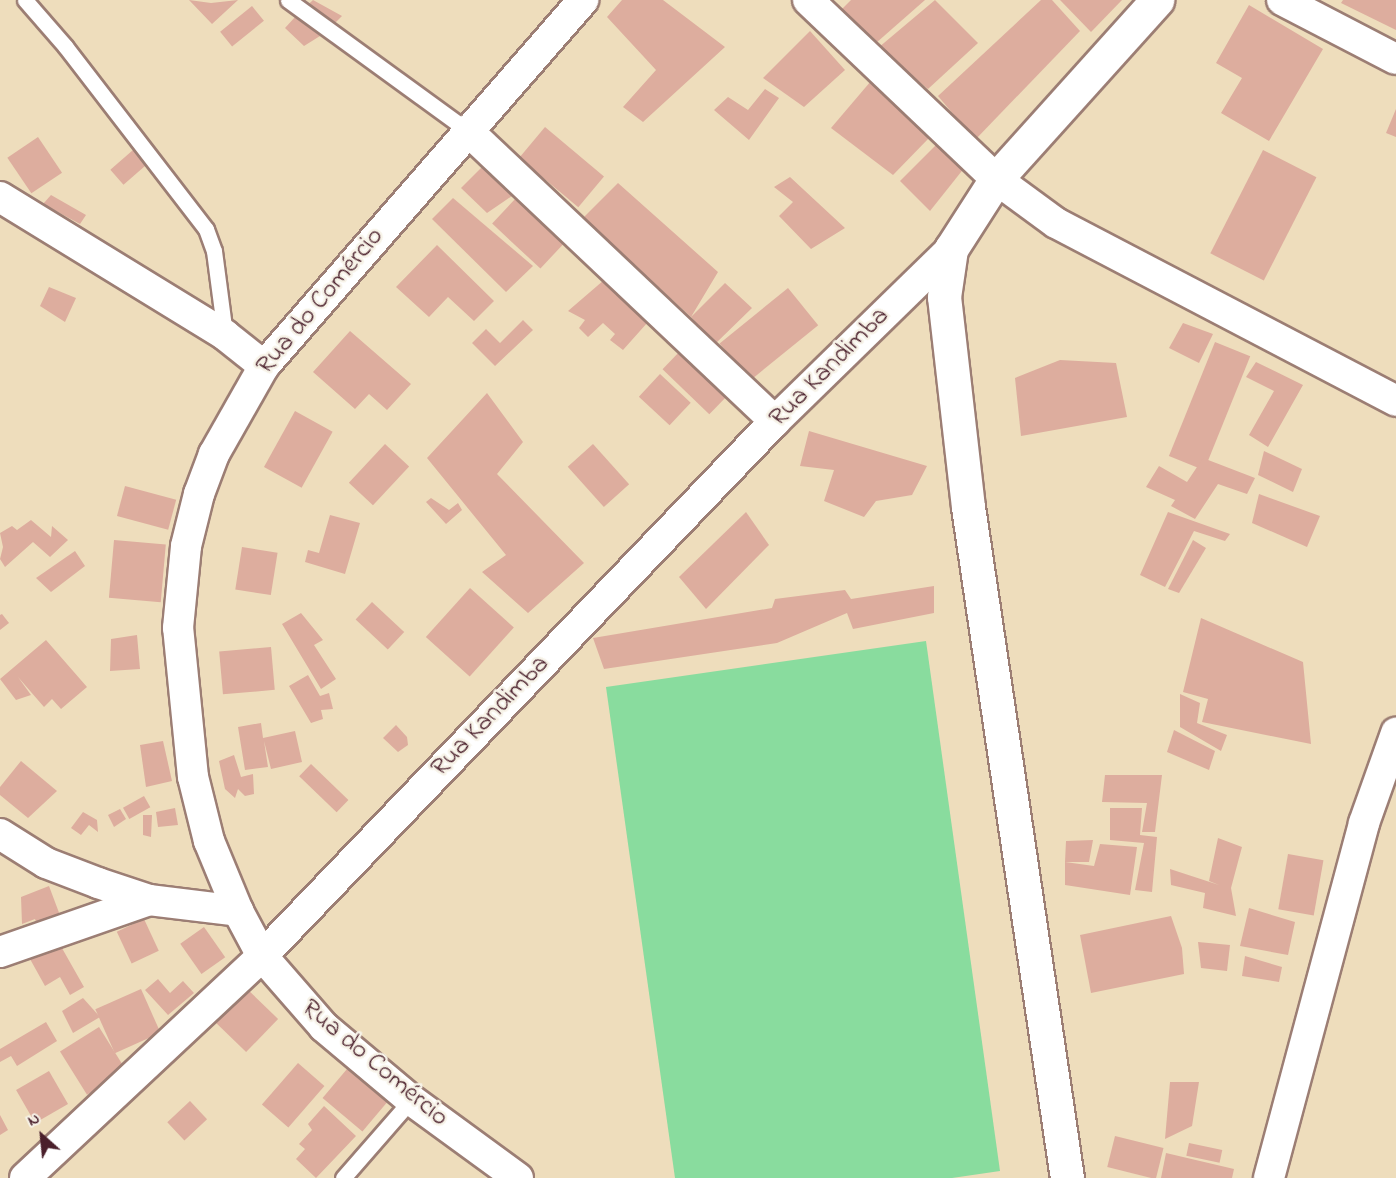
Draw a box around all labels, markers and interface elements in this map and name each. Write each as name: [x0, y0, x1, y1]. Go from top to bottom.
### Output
street label: Rua do Comércio: [251, 222, 391, 382]
street label: Rua Kandimba: [764, 302, 896, 434]
street label: Rua Kandimba: [425, 650, 557, 784]
street label: Rua do Comércio: [294, 994, 454, 1134]
north arrow: [12, 1106, 72, 1166]
text: N: [24, 1107, 44, 1133]

